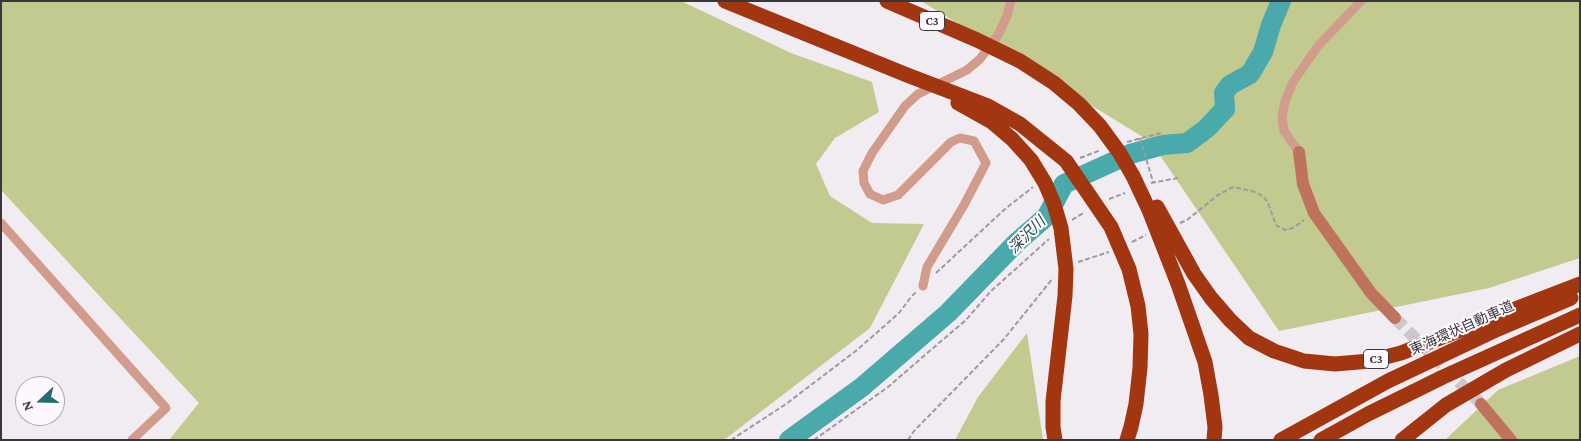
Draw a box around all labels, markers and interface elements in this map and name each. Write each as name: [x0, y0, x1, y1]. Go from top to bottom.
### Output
road number: C3: [920, 12, 944, 30]
water label: 深沢川: [1005, 213, 1049, 257]
street label: 東海環状自動車道: [1407, 298, 1517, 358]
road number: C3: [1364, 349, 1388, 368]
north arrow: [15, 376, 65, 426]
text: N: [18, 399, 36, 413]

